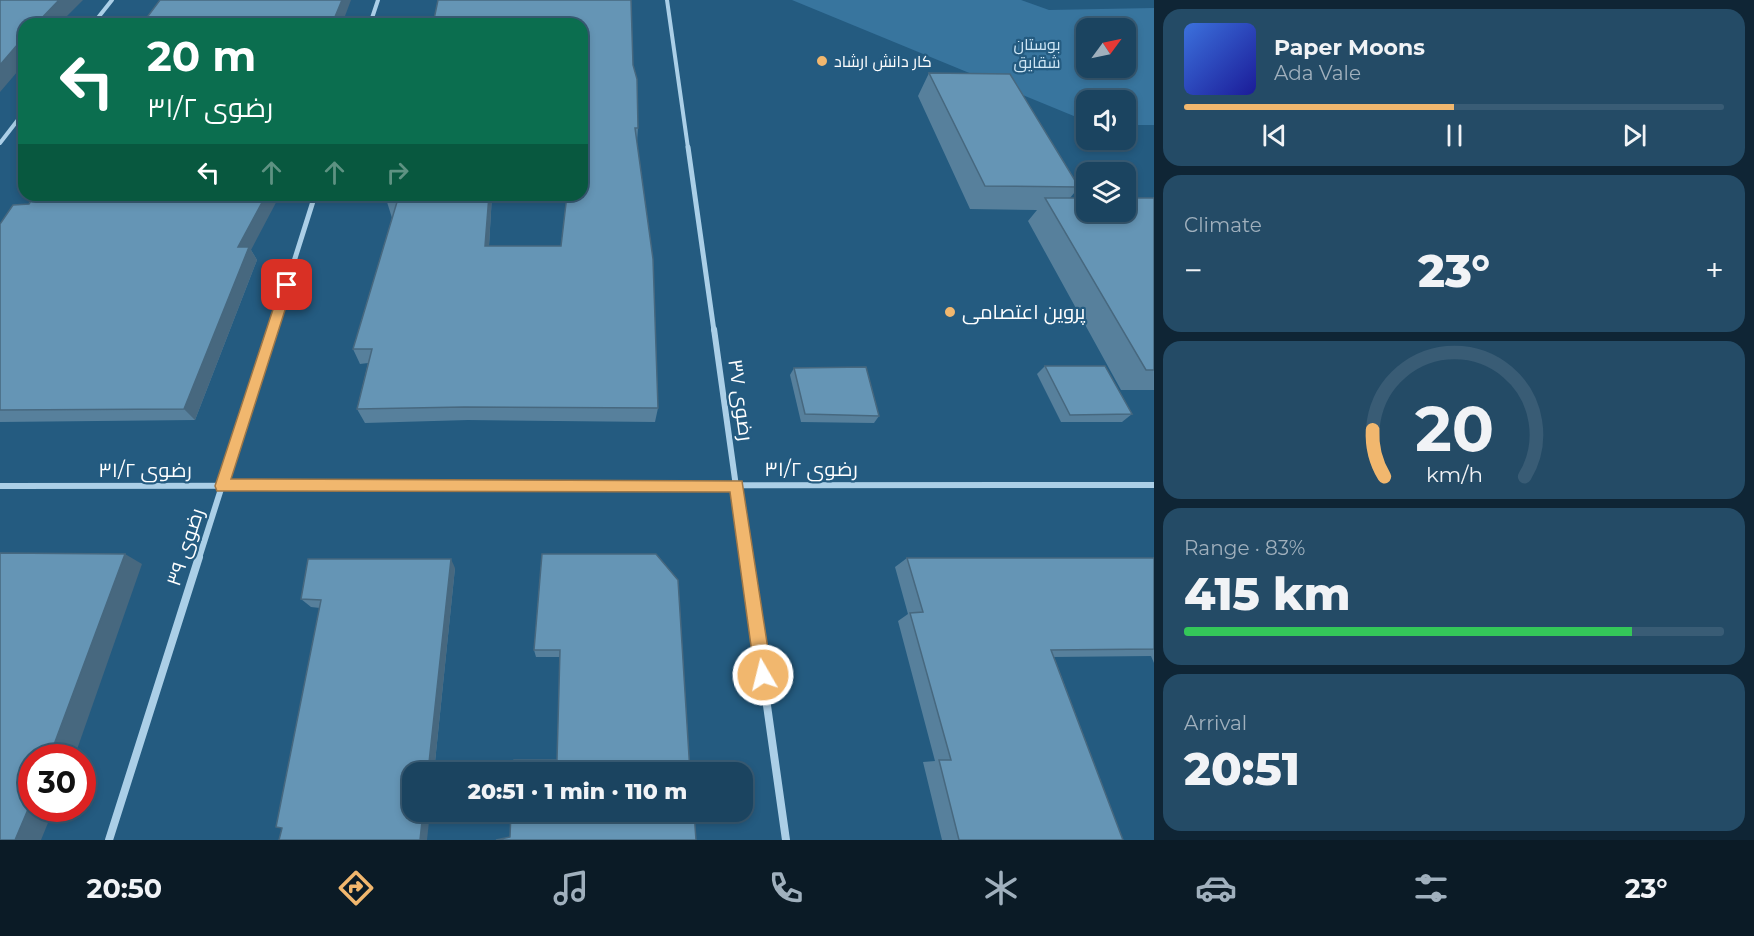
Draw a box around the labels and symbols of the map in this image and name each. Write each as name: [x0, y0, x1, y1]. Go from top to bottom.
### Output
north arrow: [1076, 18, 1136, 78]
park label: بوستان شقایق: [1014, 35, 1060, 73]
place label: کار دانش ارشاد: [834, 52, 932, 72]
marker: کار دانش ارشاد: [815, 54, 829, 68]
pin: [261, 259, 312, 310]
place label: پروین اعتصامی: [962, 300, 1086, 325]
marker: پروین اعتصامی: [943, 305, 957, 319]
street label: رضوی ۳۷: [722, 358, 759, 443]
street label: رضوی ۳۱/۲: [764, 457, 858, 482]
street label: رضوی ۳۱/۲: [98, 458, 192, 483]
street label: رضوی ۳۹: [161, 505, 210, 589]
position arrow: [731, 643, 795, 707]
speed limit sign: 30: [18, 744, 96, 822]

